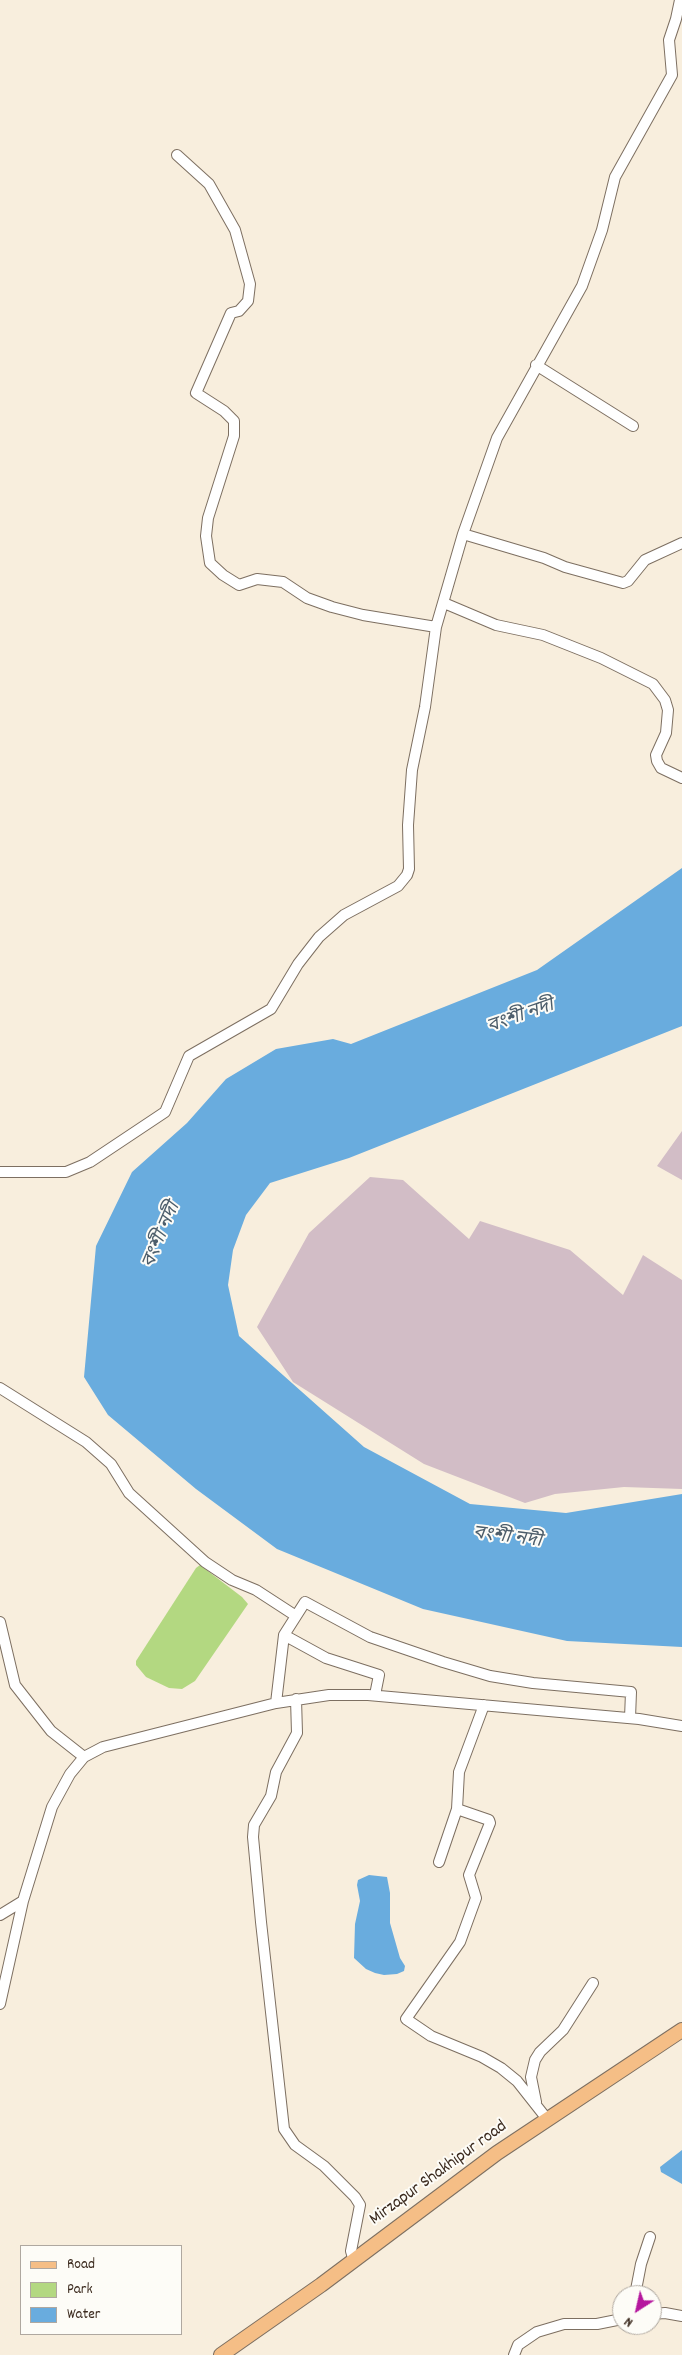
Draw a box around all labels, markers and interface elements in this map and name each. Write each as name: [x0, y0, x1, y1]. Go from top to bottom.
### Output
water label: বংশী নদী: [485, 996, 557, 1040]
water label: বংশী নদী: [139, 1200, 187, 1272]
water label: বংশী নদী: [471, 1523, 543, 1555]
street label: Mirzapur Shakhipur road: [366, 2117, 512, 2231]
legend: [20, 2245, 182, 2335]
text: Road: [67, 2254, 95, 2276]
text: Park: [67, 2279, 93, 2301]
north arrow: [612, 2285, 662, 2335]
text: Water: [67, 2304, 100, 2326]
text: N: [620, 2311, 638, 2332]

